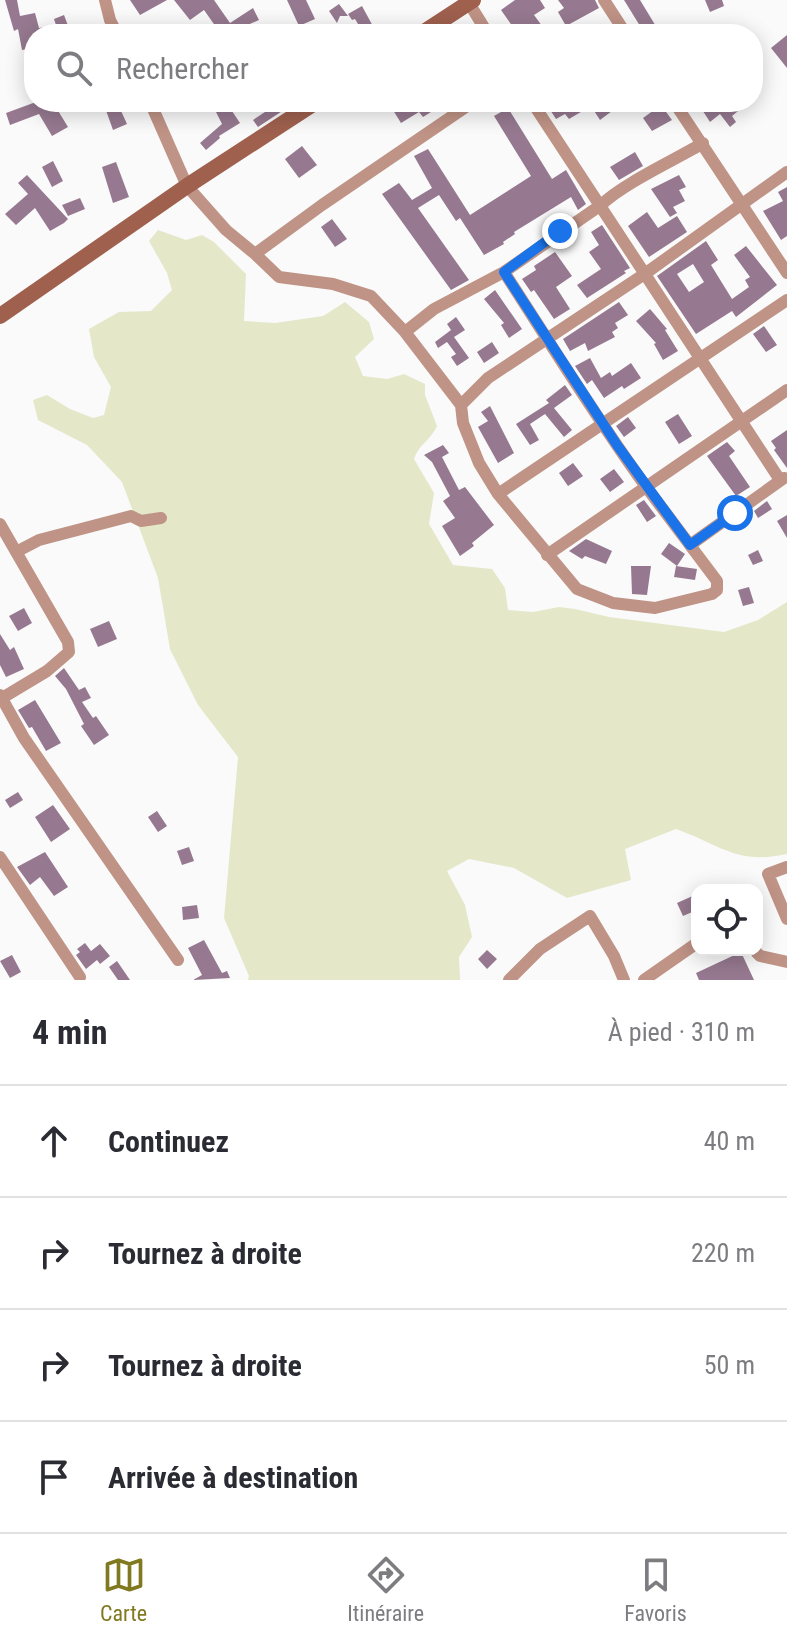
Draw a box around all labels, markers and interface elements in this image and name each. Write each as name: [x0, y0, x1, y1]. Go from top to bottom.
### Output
search box: [24, 24, 763, 112]
icon: search: [52, 46, 96, 90]
text: Rechercher: [116, 51, 249, 86]
route end: [542, 213, 578, 249]
route start: [717, 495, 753, 531]
map controls: [691, 884, 763, 956]
button: locate: [691, 884, 763, 956]
text: 4 min: [32, 1012, 108, 1052]
text: À pied · 310 m: [608, 1017, 755, 1047]
icon: ahead: [32, 1119, 76, 1163]
text: Continuez: [108, 1124, 229, 1159]
text: 40 m: [704, 1126, 755, 1156]
icon: right: [32, 1231, 76, 1275]
text: Tournez à droite: [108, 1236, 302, 1271]
text: 220 m: [691, 1238, 755, 1268]
icon: right: [32, 1343, 76, 1387]
text: Tournez à droite: [108, 1348, 302, 1383]
text: 50 m: [704, 1350, 755, 1380]
icon: arrive: [32, 1455, 76, 1499]
text: Arrivée à destination: [108, 1460, 358, 1495]
tab: Carte: [100, 1553, 147, 1626]
tab: Itinéraire: [347, 1553, 424, 1626]
tab: Favoris: [624, 1553, 687, 1626]

